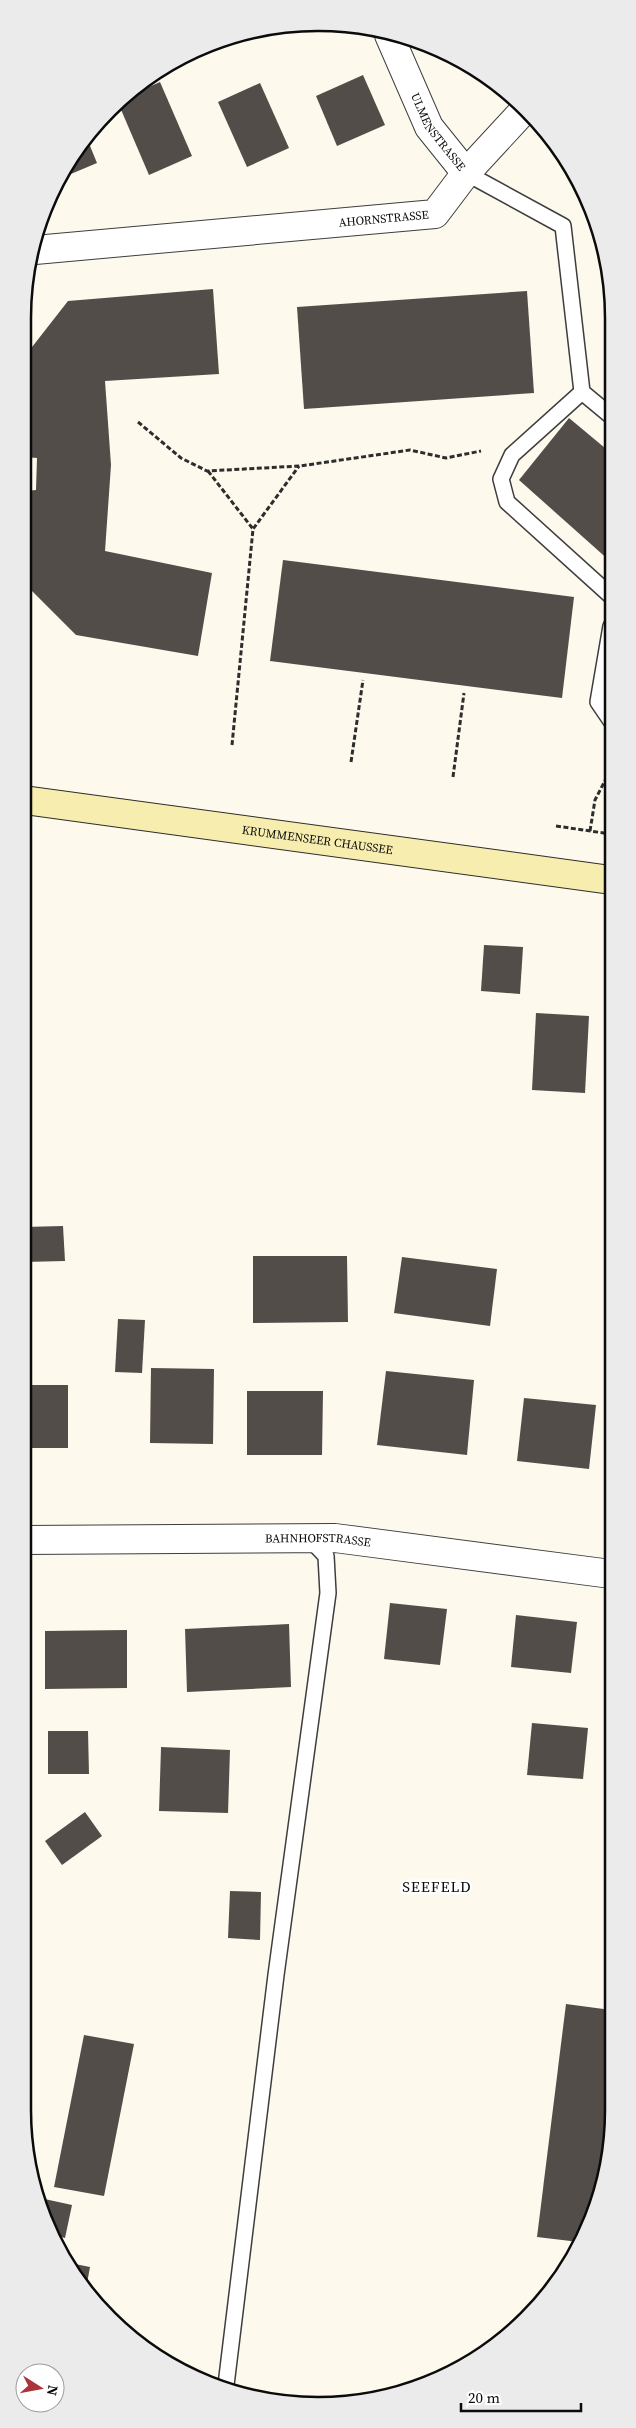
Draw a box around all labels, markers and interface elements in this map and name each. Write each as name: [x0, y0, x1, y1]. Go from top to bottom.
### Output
street label: ULMENSTRASSE: [407, 90, 469, 174]
street label: AHORNSTRASSE: [338, 207, 429, 231]
street label: KRUMMENSEER CHAUSSEE: [241, 822, 394, 858]
street label: BAHNHOFSTRASSE: [265, 1530, 372, 1551]
district label: SEEFELD: [402, 1876, 472, 1897]
north arrow: [15, 2363, 65, 2413]
scale bar: [461, 2380, 581, 2412]
text: N: [42, 2384, 64, 2397]
text: 20 m: [468, 2387, 500, 2408]

